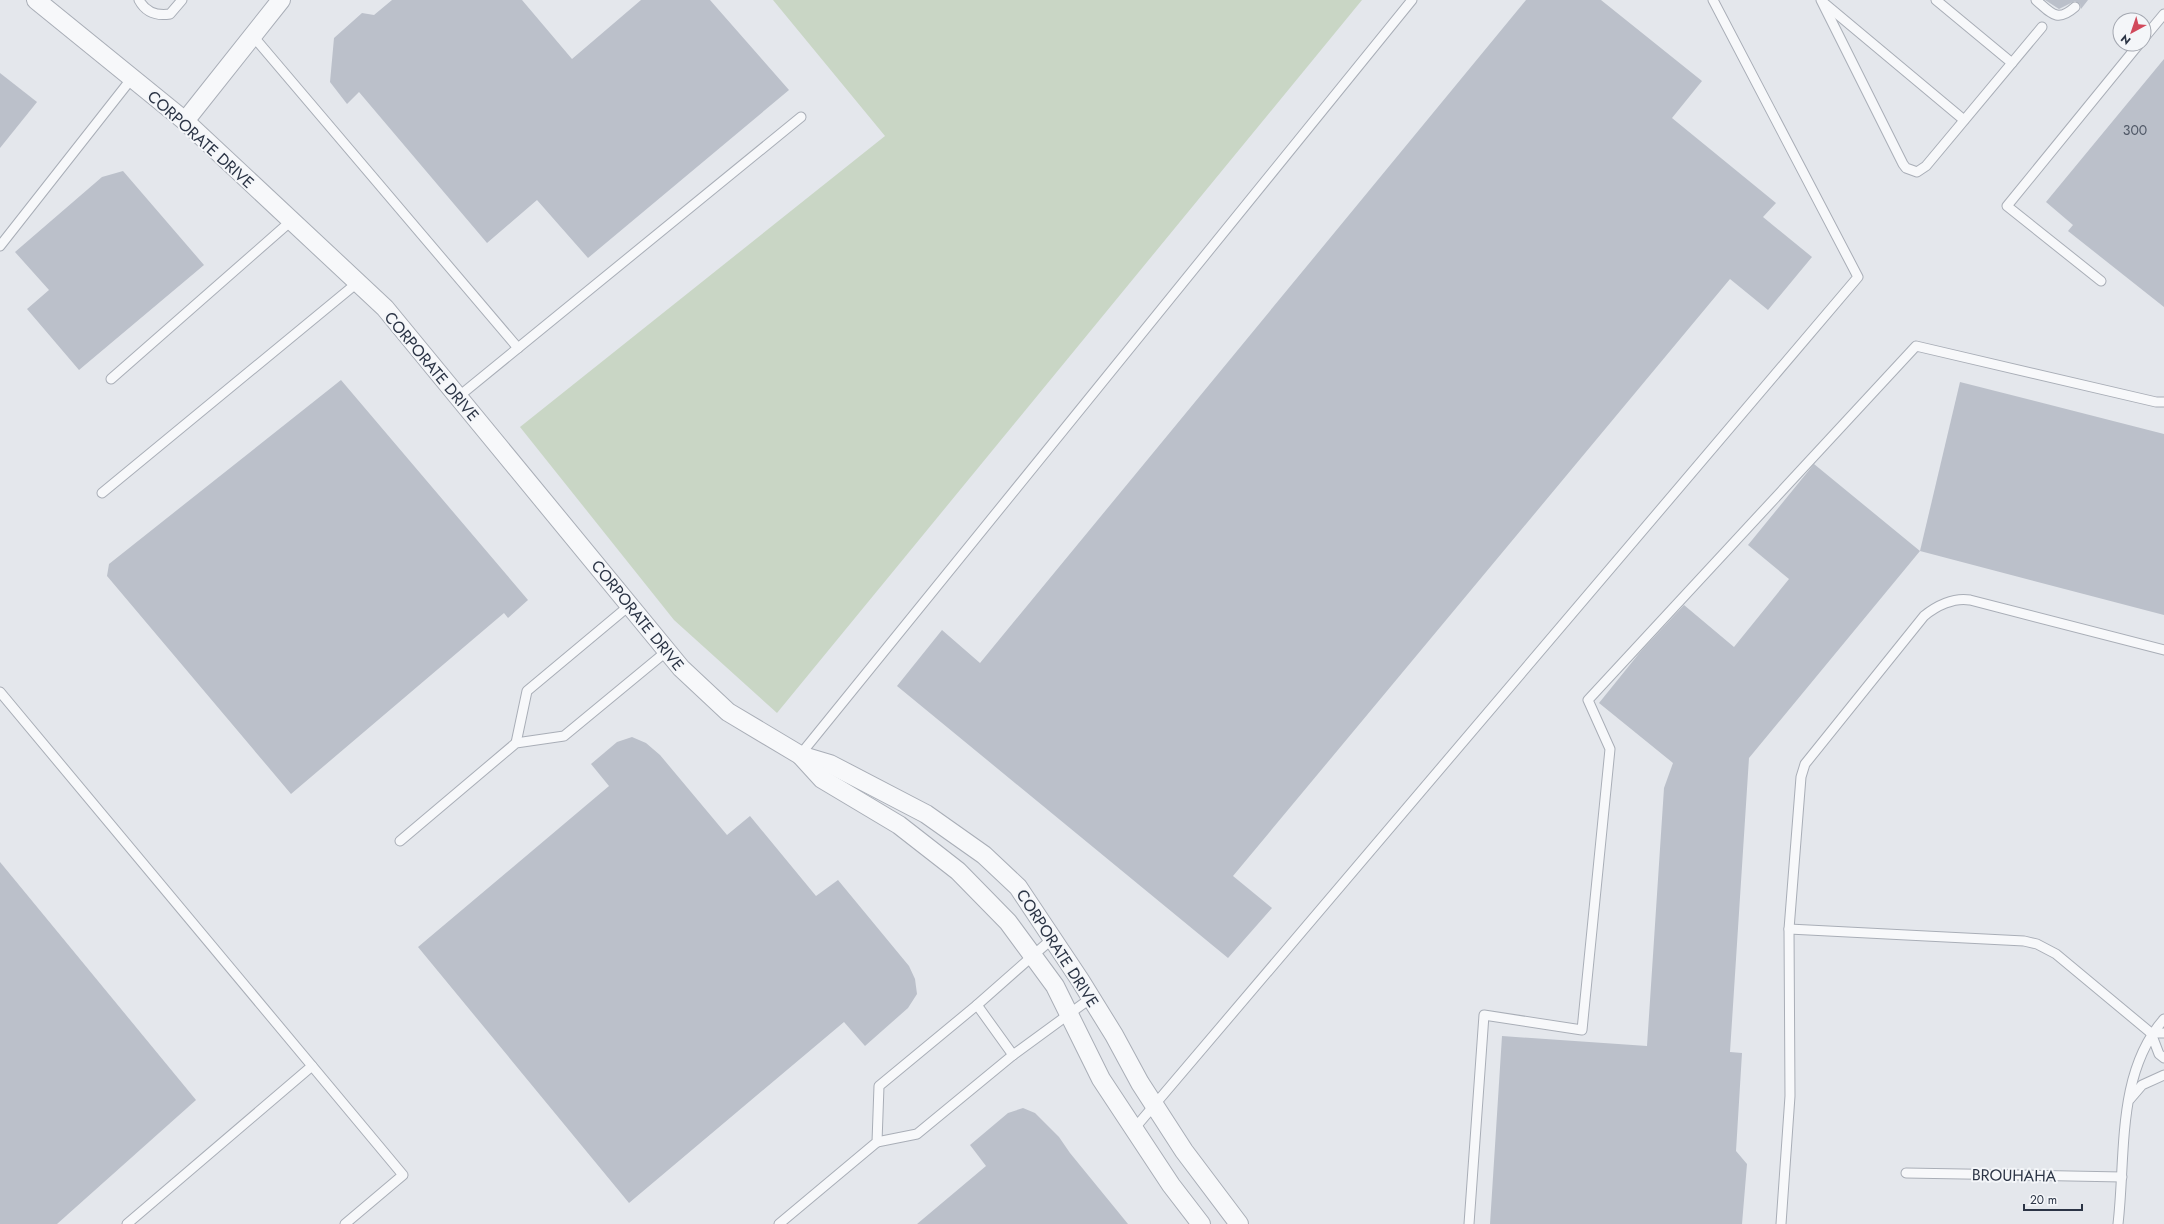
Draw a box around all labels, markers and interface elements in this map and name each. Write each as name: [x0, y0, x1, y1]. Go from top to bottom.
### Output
north arrow: [2112, 12, 2152, 52]
text: N: [2117, 31, 2134, 49]
street label: CORPORATE DRIVE: [142, 85, 259, 194]
house number: 300: [2123, 120, 2147, 140]
street label: CORPORATE DRIVE: [379, 307, 484, 426]
street label: CORPORATE DRIVE: [586, 555, 690, 676]
street label: CORPORATE DRIVE: [1011, 885, 1104, 1012]
street label: BROUHAHA: [1972, 1163, 2057, 1188]
scale bar: [2024, 1186, 2082, 1212]
text: 20 m: [2030, 1191, 2057, 1209]

